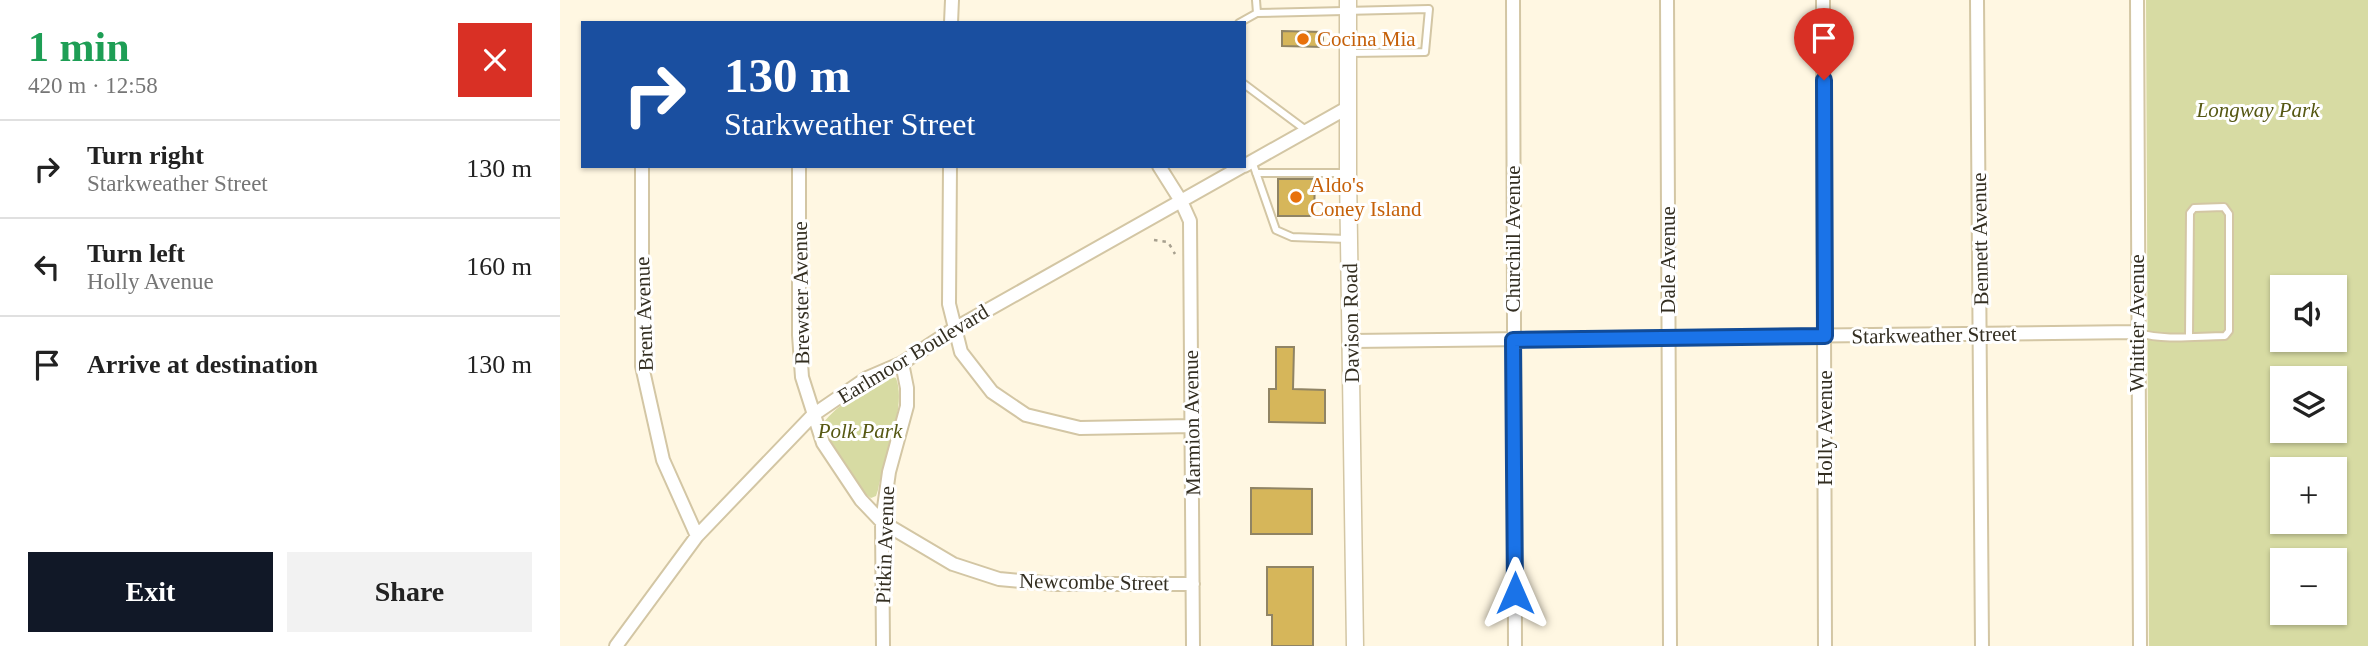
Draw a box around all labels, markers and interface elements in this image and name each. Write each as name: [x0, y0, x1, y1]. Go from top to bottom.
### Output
pin: [1794, 8, 1854, 80]
icon: arrive: [1805, 19, 1843, 57]
button: close: [458, 23, 532, 97]
text: 1 min: [28, 24, 130, 70]
place label: Cocina Mia: [1317, 27, 1416, 51]
marker: Cocina Mia: [1295, 31, 1311, 47]
text: 130 m: [724, 48, 851, 103]
icon: right: [609, 49, 700, 140]
text: 420 m · 12:58: [28, 73, 158, 98]
park label: Longway Park: [2195, 98, 2320, 122]
text: Starkweather Street: [724, 106, 975, 142]
text: Turn right: [87, 141, 204, 170]
icon: right: [28, 150, 66, 188]
text: 130 m: [466, 154, 532, 183]
street label: Churchill Avenue: [1501, 165, 1525, 313]
text: Starkweather Street: [87, 171, 268, 196]
street label: Bennett Avenue: [1967, 172, 1993, 306]
place label: Aldo's Coney Island: [1310, 173, 1422, 221]
marker: Aldo's Coney Island: [1288, 189, 1304, 205]
street label: Dale Avenue: [1656, 206, 1680, 314]
street label: Brewster Avenue: [788, 221, 814, 365]
text: Turn left: [87, 239, 185, 268]
icon: left: [28, 248, 66, 286]
text: 160 m: [466, 252, 532, 281]
street label: Whittier Avenue: [2125, 254, 2149, 392]
street label: Brent Avenue: [630, 256, 658, 372]
street label: Davison Road: [1338, 263, 1364, 383]
text: Holly Avenue: [87, 269, 214, 294]
map controls: [2270, 275, 2347, 625]
button: sound: [2270, 275, 2347, 352]
street label: Earlmoor Boulevard: [833, 299, 993, 409]
street label: Starkweather Street: [1851, 322, 2017, 348]
icon: arrive: [28, 346, 66, 384]
text: Arrive at destination: [87, 350, 318, 379]
text: 130 m: [466, 350, 532, 379]
street label: Marmion Avenue: [1179, 350, 1205, 496]
button: layers: [2270, 366, 2347, 443]
street label: Holly Avenue: [1813, 370, 1837, 486]
park label: Polk Park: [817, 419, 903, 443]
button: +: [2270, 457, 2347, 534]
street label: Pitkin Avenue: [871, 486, 899, 604]
button: −: [2270, 548, 2347, 625]
button: Exit: [28, 552, 273, 632]
button: Share: [287, 552, 532, 632]
position arrow: [1478, 556, 1552, 630]
street label: Newcombe Street: [1019, 569, 1169, 595]

